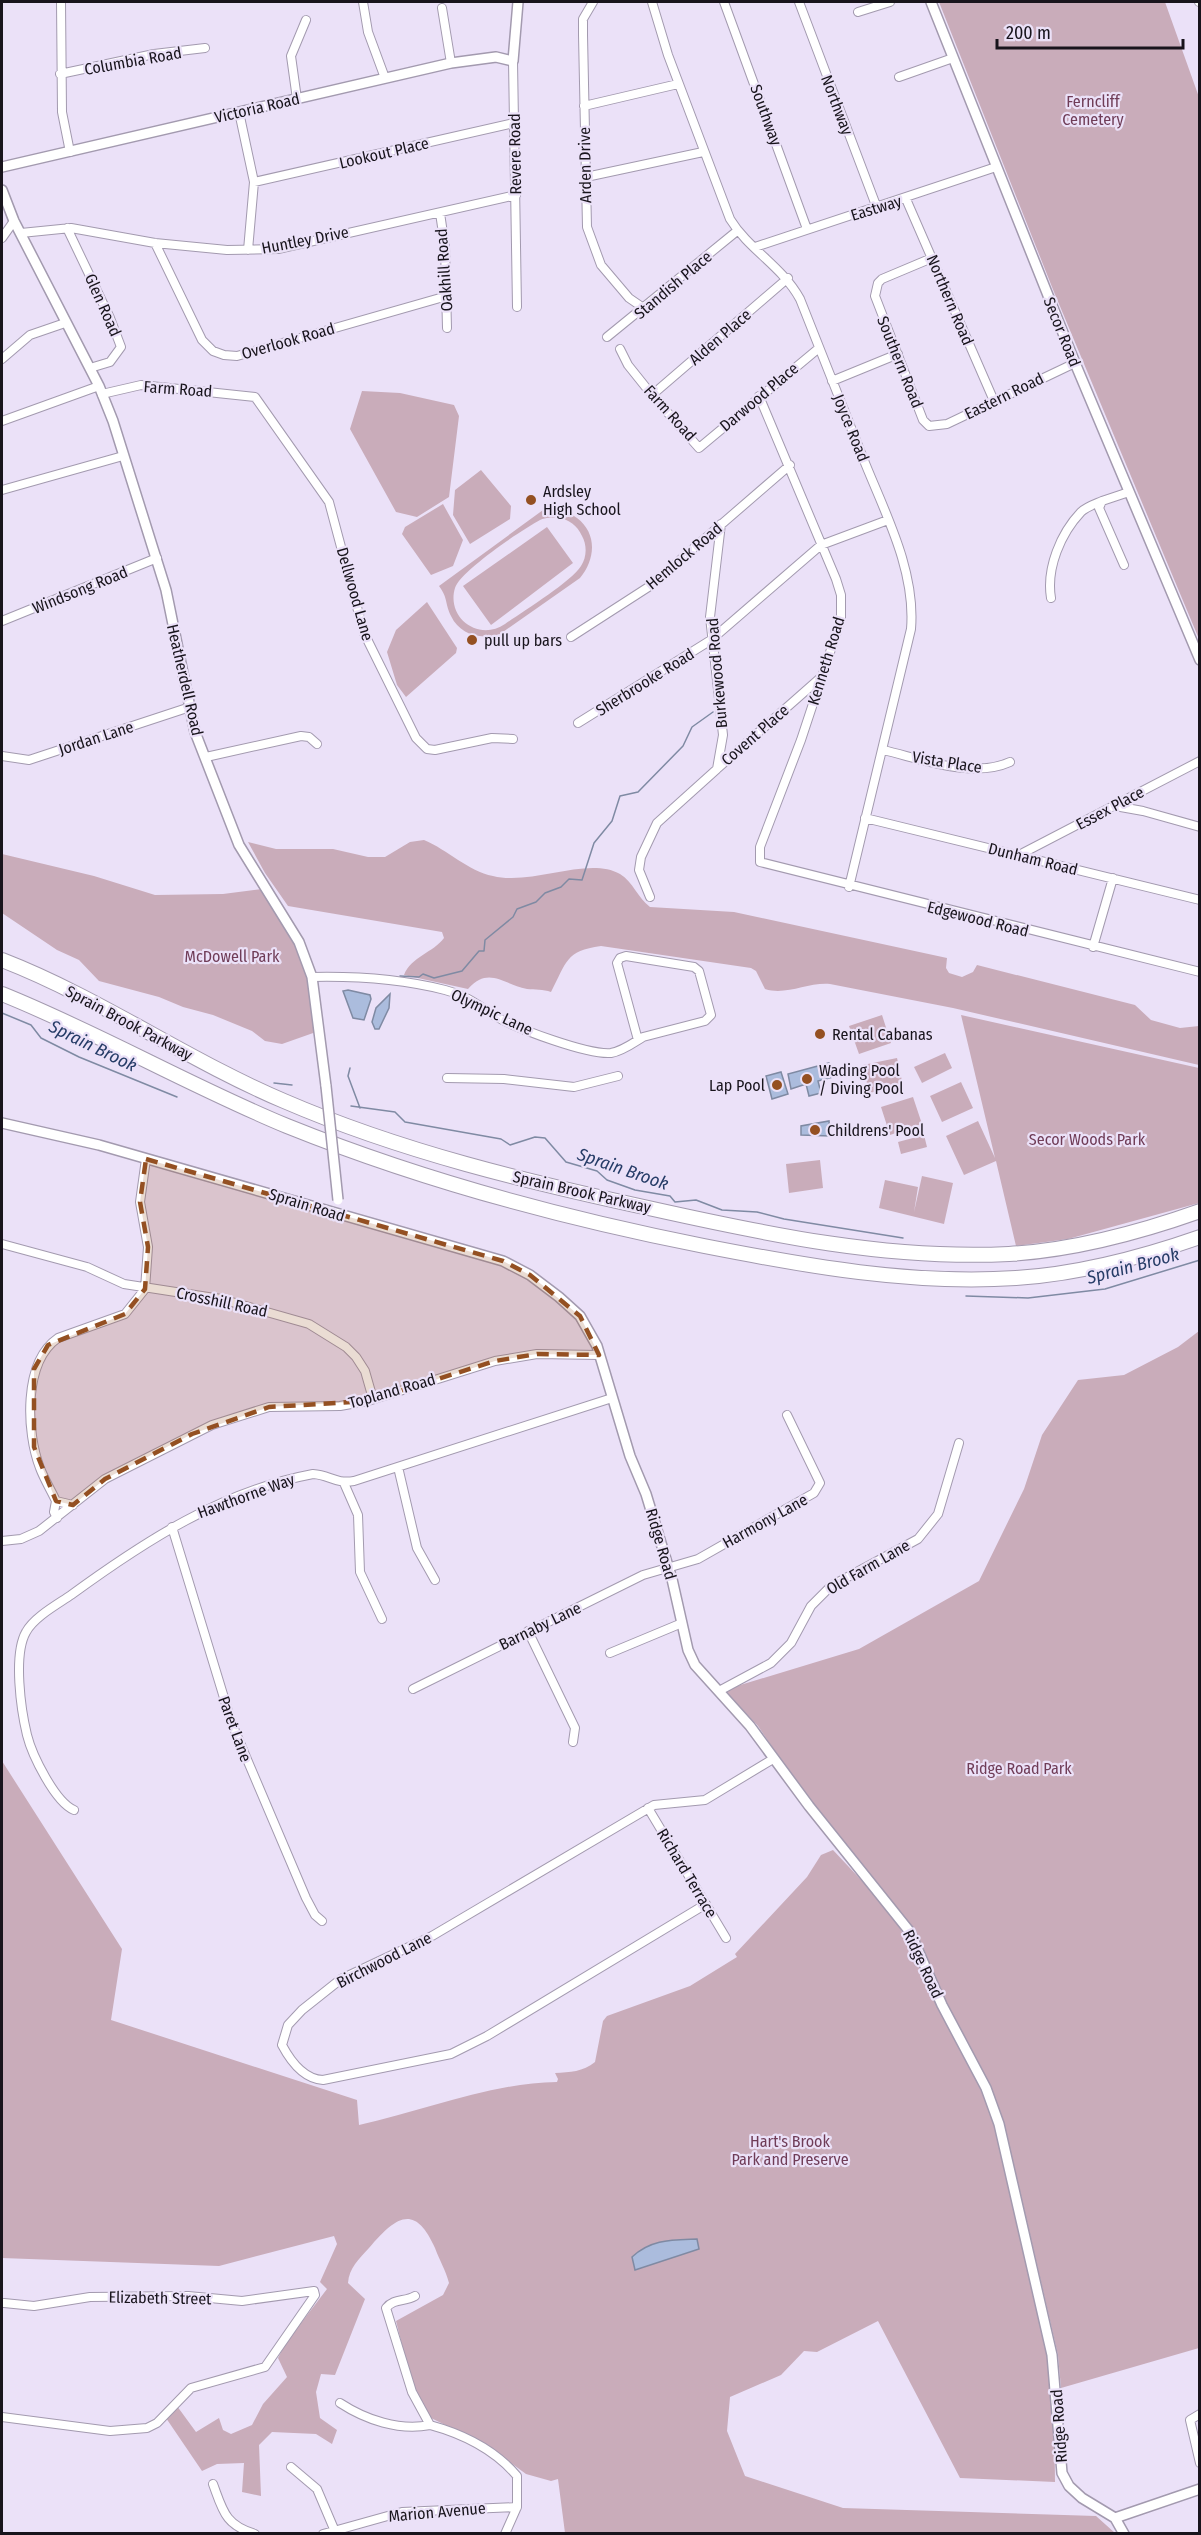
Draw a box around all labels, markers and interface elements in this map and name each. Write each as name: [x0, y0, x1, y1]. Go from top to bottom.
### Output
scale bar: [997, 12, 1183, 50]
text: 200 m: [1006, 22, 1051, 44]
street label: Columbia Road: [83, 43, 183, 79]
street label: Northway: [817, 72, 857, 138]
street label: Southway: [746, 82, 786, 149]
street label: Victoria Road: [213, 89, 301, 127]
park label: Ferncliff Cemetery: [1062, 92, 1125, 129]
street label: Revere Road: [505, 113, 525, 195]
street label: Arden Drive: [575, 127, 595, 203]
street label: Lookout Place: [337, 133, 431, 173]
street label: Eastway: [848, 191, 905, 225]
street label: Huntley Drive: [260, 222, 350, 258]
street label: Oakhill Road: [432, 228, 456, 312]
street label: Standish Place: [630, 247, 716, 323]
street label: Northern Road: [922, 252, 978, 348]
street label: Glen Road: [81, 271, 125, 339]
street label: Secor Road: [1039, 294, 1085, 370]
street label: Alden Place: [685, 305, 755, 369]
street label: Southern Road: [873, 313, 927, 411]
street label: Overlook Road: [239, 319, 337, 363]
street label: Darwood Place: [716, 359, 802, 435]
street label: Eastern Road: [961, 369, 1047, 423]
street label: Farm Road: [143, 377, 213, 401]
street label: Farm Road: [640, 381, 700, 445]
street label: Joyce Road: [829, 391, 873, 465]
place label: Ardsley High School: [543, 482, 621, 519]
marker: Ardsley High School: [524, 493, 538, 507]
street label: Hemlock Road: [642, 519, 726, 593]
street label: Dellwood Lane: [333, 545, 377, 643]
street label: Windsong Road: [30, 562, 130, 618]
street label: Kenneth Road: [804, 614, 848, 708]
street label: Burkewood Road: [703, 617, 731, 729]
street label: Heatherdell Road: [163, 622, 207, 738]
place label: pull up bars: [484, 631, 562, 650]
marker: pull up bars: [465, 633, 479, 647]
street label: Sherbrooke Road: [592, 644, 698, 720]
street label: Covent Place: [717, 700, 793, 769]
street label: Jordan Lane: [56, 717, 136, 759]
street label: Vista Place: [911, 747, 983, 777]
street label: Essex Place: [1073, 782, 1147, 834]
street label: Dunham Road: [986, 839, 1080, 879]
street label: Edgewood Road: [925, 897, 1031, 941]
park label: McDowell Park: [185, 947, 280, 966]
street label: Sprain Brook Parkway: [62, 981, 196, 1065]
street label: Olympic Lane: [448, 985, 536, 1039]
water label: Sprain Brook: [46, 1016, 140, 1076]
place label: Rental Cabanas: [832, 1025, 933, 1044]
marker: Rental Cabanas: [813, 1027, 827, 1041]
place label: Wading Pool / Diving Pool: [819, 1061, 903, 1098]
marker: Wading Pool / Diving Pool: [800, 1072, 814, 1086]
place label: Lap Pool: [709, 1076, 765, 1095]
marker: Lap Pool: [770, 1078, 784, 1092]
place label: Childrens' Pool: [827, 1121, 924, 1140]
marker: Childrens' Pool: [808, 1123, 822, 1137]
park label: Secor Woods Park: [1029, 1130, 1146, 1149]
water label: Sprain Brook: [574, 1143, 671, 1195]
street label: Sprain Brook Parkway: [511, 1167, 654, 1217]
street label: Sprain Road: [267, 1184, 347, 1226]
water label: Sprain Brook: [1083, 1243, 1182, 1289]
street label: Crosshill Road: [175, 1283, 269, 1321]
street label: Topland Road: [346, 1370, 438, 1412]
street label: Hawthorne Way: [195, 1469, 298, 1522]
street label: Harmony Lane: [719, 1490, 811, 1552]
street label: Ridge Road: [642, 1506, 680, 1582]
street label: Old Farm Lane: [823, 1535, 913, 1599]
street label: Barnaby Lane: [496, 1598, 584, 1654]
street label: Paret Lane: [214, 1694, 256, 1765]
park label: Ridge Road Park: [966, 1759, 1072, 1778]
street label: Richard Terrace: [653, 1825, 721, 1921]
street label: Ridge Road: [899, 1927, 947, 2001]
street label: Birchwood Lane: [333, 1928, 435, 1992]
park label: Hart's Brook Park and Preserve: [731, 2132, 849, 2169]
street label: Elizabeth Street: [108, 2288, 212, 2308]
street label: Ridge Road: [1047, 2389, 1071, 2463]
street label: Marion Avenue: [388, 2498, 486, 2526]

